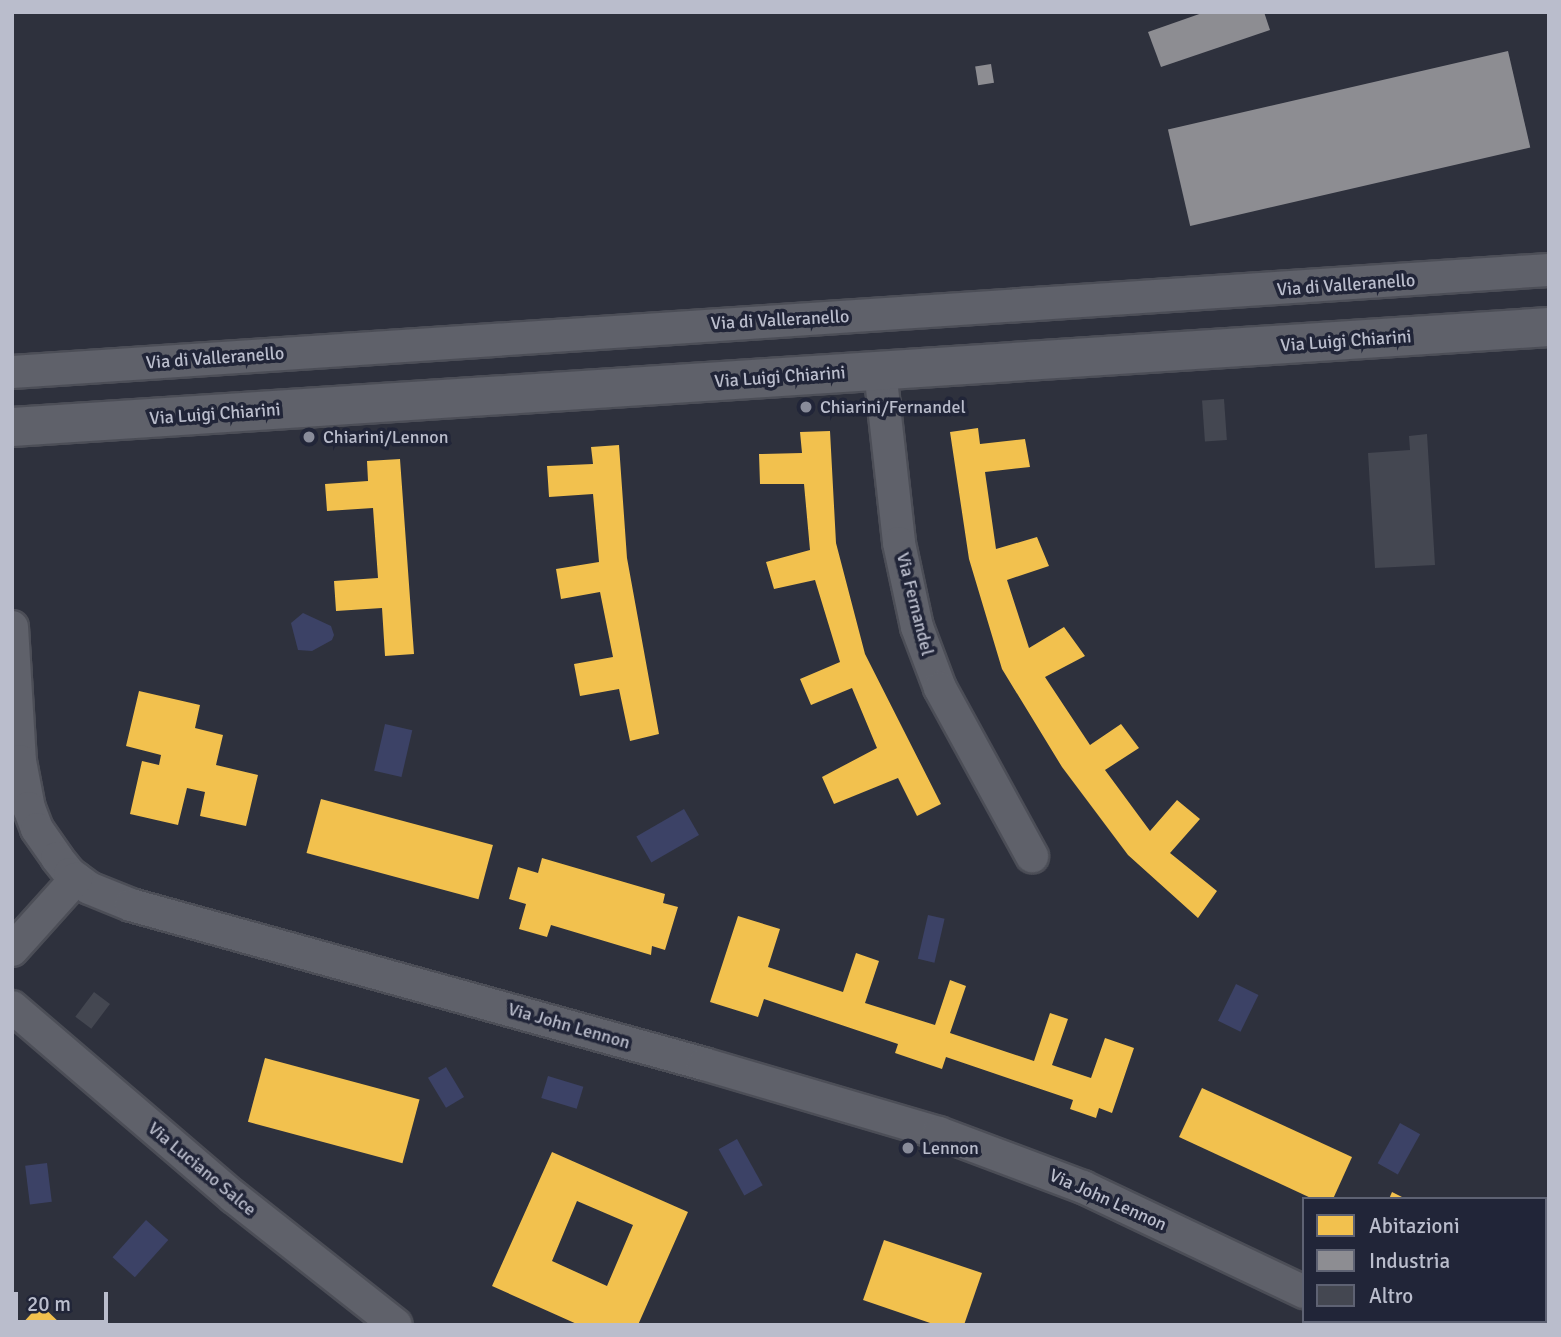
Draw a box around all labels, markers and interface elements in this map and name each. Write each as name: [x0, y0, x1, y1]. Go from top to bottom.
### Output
street label: Via di Valleranello: [1276, 269, 1416, 301]
street label: Via di Valleranello: [710, 306, 850, 334]
street label: Via Luigi Chiarini: [1280, 326, 1412, 356]
street label: Via di Valleranello: [145, 342, 285, 374]
street label: Via Luigi Chiarini: [714, 362, 846, 392]
place label: Chiarini/Fernandel: [820, 396, 966, 418]
street label: Via Luigi Chiarini: [149, 399, 281, 429]
marker: Chiarini/Fernandel: [798, 399, 814, 415]
place label: Chiarini/Lennon: [323, 426, 449, 448]
marker: Chiarini/Lennon: [301, 429, 317, 445]
street label: Via Fernandel: [892, 550, 938, 658]
street label: Via John Lennon: [505, 998, 633, 1054]
street label: Via Luciano Salce: [144, 1118, 260, 1220]
place label: Lennon: [922, 1137, 979, 1159]
marker: Lennon: [900, 1140, 916, 1156]
street label: Via John Lennon: [1046, 1164, 1170, 1236]
legend: [1302, 1197, 1547, 1323]
text: Abitazioni: [1369, 1213, 1460, 1239]
text: Industria: [1369, 1248, 1450, 1274]
scale bar: [18, 1278, 112, 1322]
text: Altro: [1369, 1283, 1413, 1309]
text: 20 m: [27, 1291, 71, 1317]

